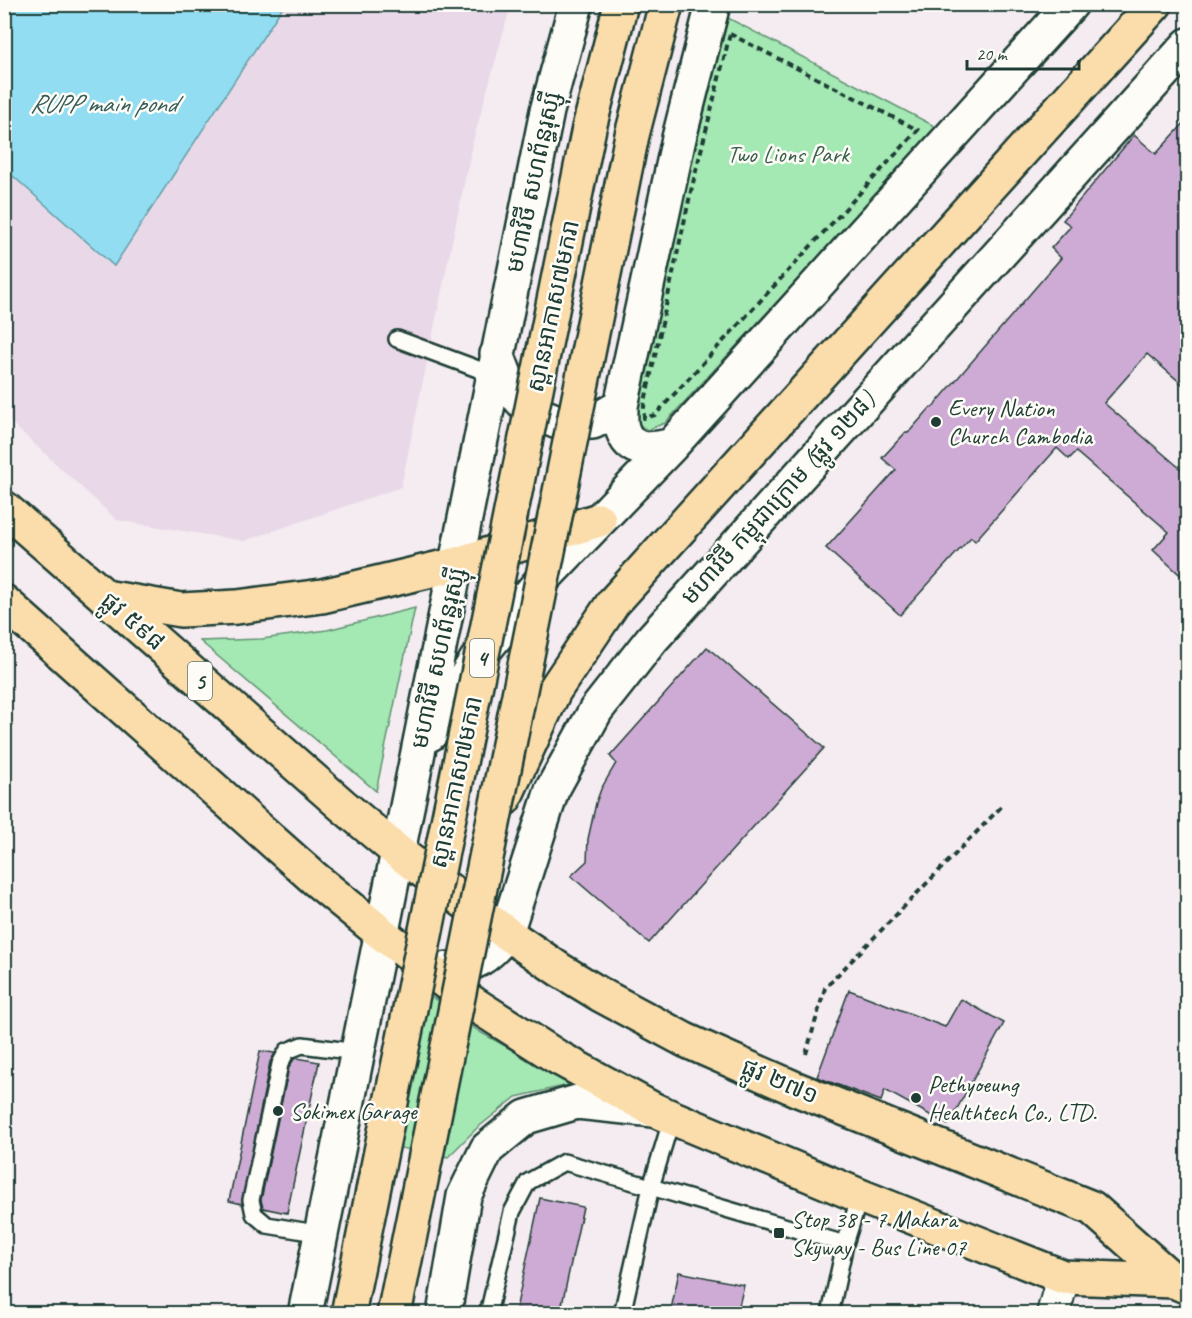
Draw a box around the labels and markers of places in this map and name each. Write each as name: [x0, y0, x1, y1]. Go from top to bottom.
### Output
place label: Every Nation Church Cambodia: [948, 393, 1093, 451]
marker: Every Nation Church Cambodia: [929, 415, 943, 429]
place label: Pethyoeung Healthtech Co., LTD.: [928, 1069, 1097, 1127]
marker: Pethyoeung Healthtech Co., LTD.: [909, 1091, 923, 1105]
place label: Sokimex Garage: [290, 1096, 419, 1126]
marker: Sokimex Garage: [271, 1104, 285, 1118]
place label: Stop 38 - 7 Makara Skyway - Bus Line 07: [791, 1204, 967, 1262]
marker: Stop 38 - 7 Makara Skyway - Bus Line 07: [772, 1226, 786, 1240]

